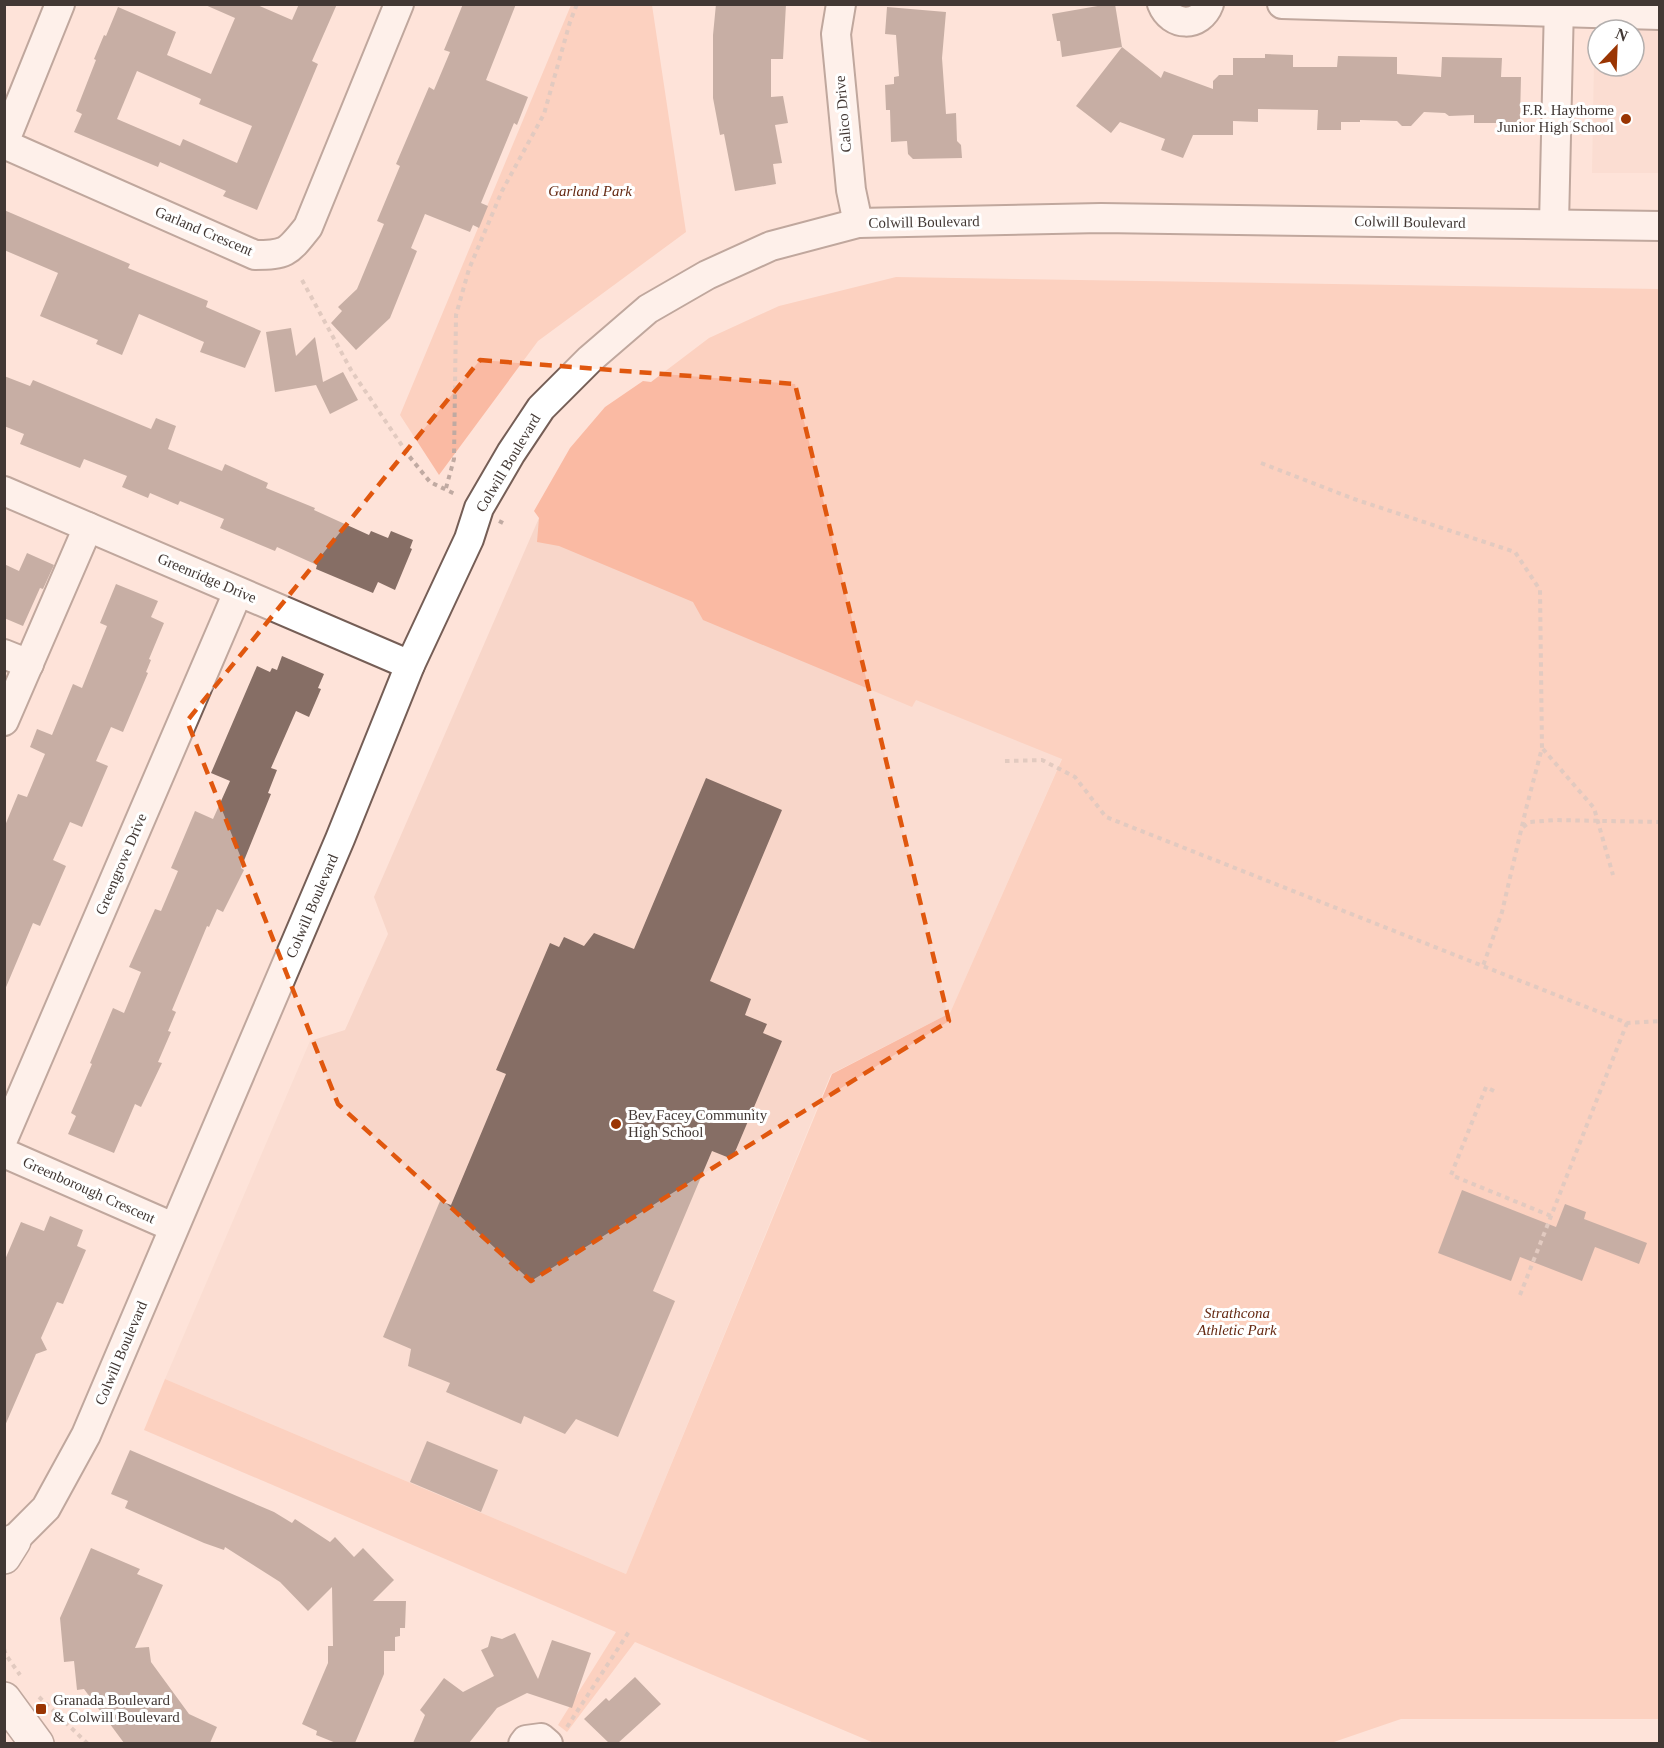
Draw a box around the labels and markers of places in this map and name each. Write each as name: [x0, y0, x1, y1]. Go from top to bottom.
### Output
place label: F.R. Haythorne Junior High School: [1497, 102, 1614, 135]
marker: F.R. Haythorne Junior High School: [1619, 112, 1633, 126]
place label: Bev Facey Community High School: [628, 1107, 768, 1140]
marker: Bev Facey Community High School: [609, 1117, 623, 1131]
place label: Granada Boulevard & Colwill Boulevard: [53, 1692, 180, 1725]
marker: Granada Boulevard & Colwill Boulevard: [34, 1702, 48, 1716]

